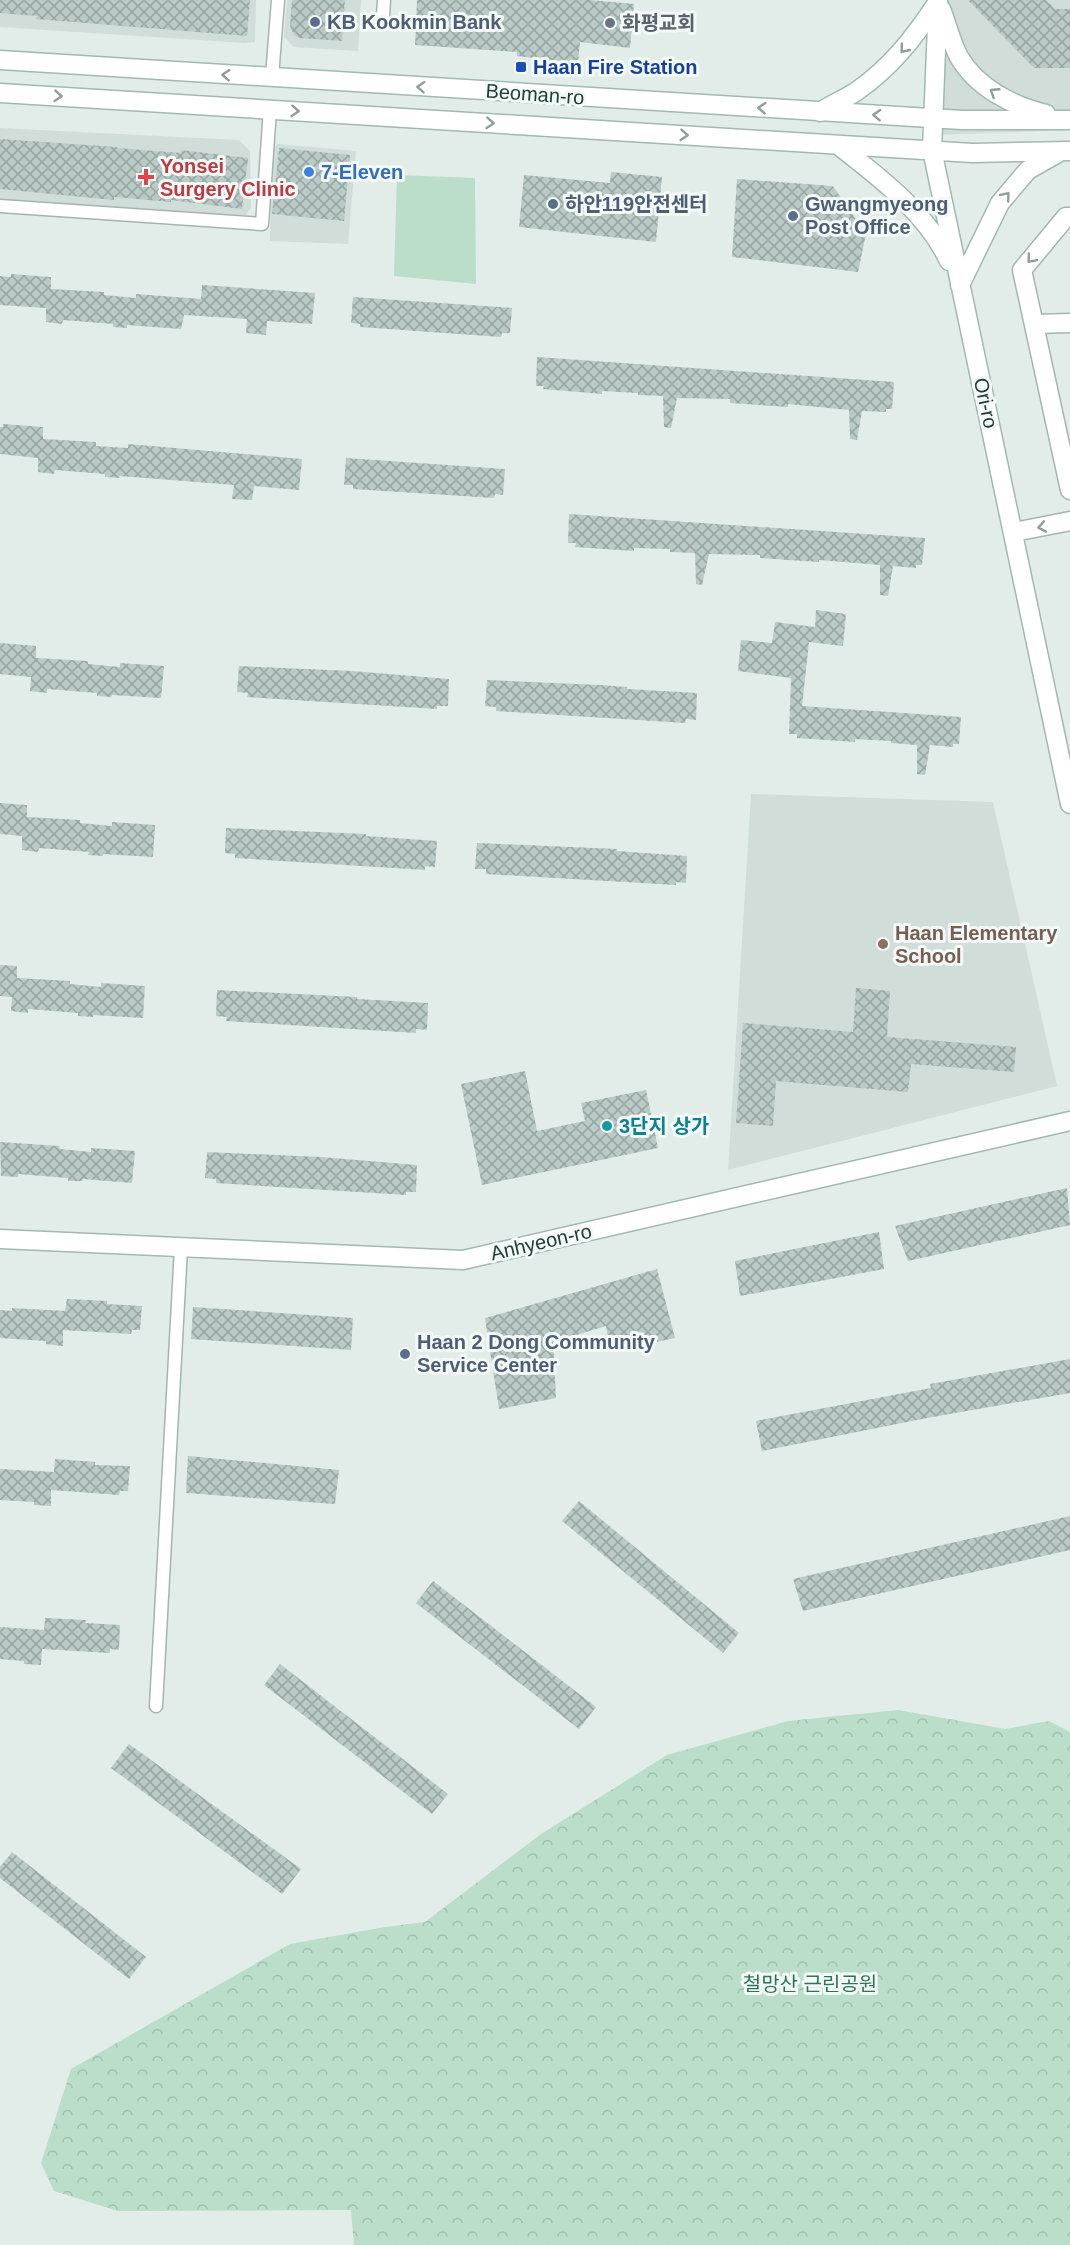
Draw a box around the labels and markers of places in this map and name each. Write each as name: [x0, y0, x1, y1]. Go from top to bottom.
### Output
place label: KB Kookmin Bank: [327, 11, 502, 33]
place label: 화평교회: [622, 12, 696, 34]
marker: KB Kookmin Bank: [308, 15, 322, 29]
marker: 화평교회: [603, 16, 617, 30]
place label: Haan Fire Station: [533, 56, 697, 78]
marker: Haan Fire Station: [514, 60, 528, 74]
place label: Yonsei Surgery Clinic: [160, 155, 296, 200]
place label: 7-Eleven: [321, 161, 403, 183]
marker: 7-Eleven: [302, 165, 316, 179]
marker: Yonsei Surgery Clinic: [137, 168, 155, 186]
place label: 하안119안전센터: [565, 193, 708, 215]
place label: Gwangmyeong Post Office: [805, 193, 948, 238]
marker: 하안119안전센터: [546, 197, 560, 211]
marker: Gwangmyeong Post Office: [786, 209, 800, 223]
place label: Haan Elementary School: [895, 922, 1058, 967]
marker: Haan Elementary School: [876, 937, 890, 951]
place label: 3단지 상가: [619, 1115, 709, 1137]
marker: 3단지 상가: [600, 1119, 614, 1133]
place label: Haan 2 Dong Community Service Center: [417, 1331, 656, 1376]
marker: Haan 2 Dong Community Service Center: [398, 1347, 412, 1361]

